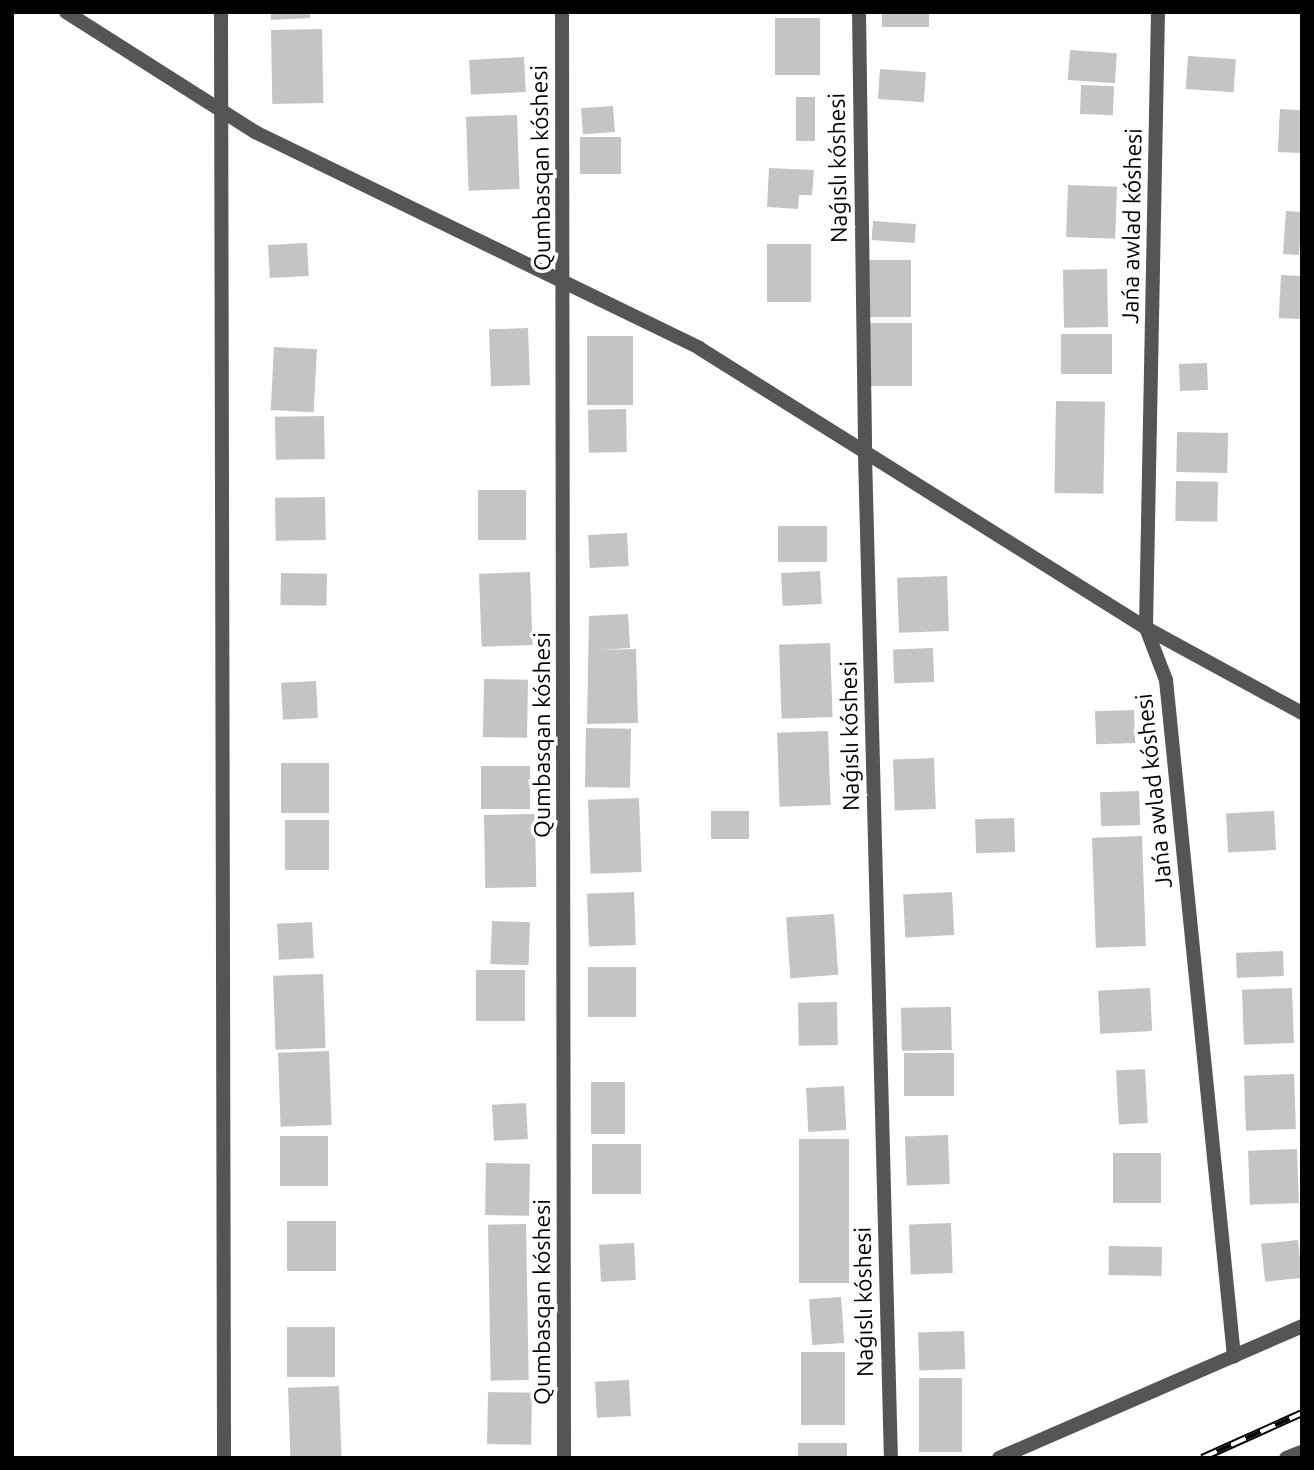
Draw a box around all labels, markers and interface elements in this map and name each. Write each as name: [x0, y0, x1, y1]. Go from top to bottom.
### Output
street label: Qumbasqan kóshesi: [525, 65, 557, 271]
street label: Naǵıslı kóshesi: [823, 93, 853, 243]
street label: Jańa awlad kóshesi: [1116, 128, 1148, 324]
street label: Qumbasqan kóshesi: [528, 632, 556, 838]
street label: Naǵıslı kóshesi: [835, 661, 865, 811]
street label: Jańa awlad kóshesi: [1130, 692, 1178, 890]
street label: Qumbasqan kóshesi: [528, 1199, 556, 1405]
street label: Naǵıslı kóshesi: [849, 1227, 879, 1377]

